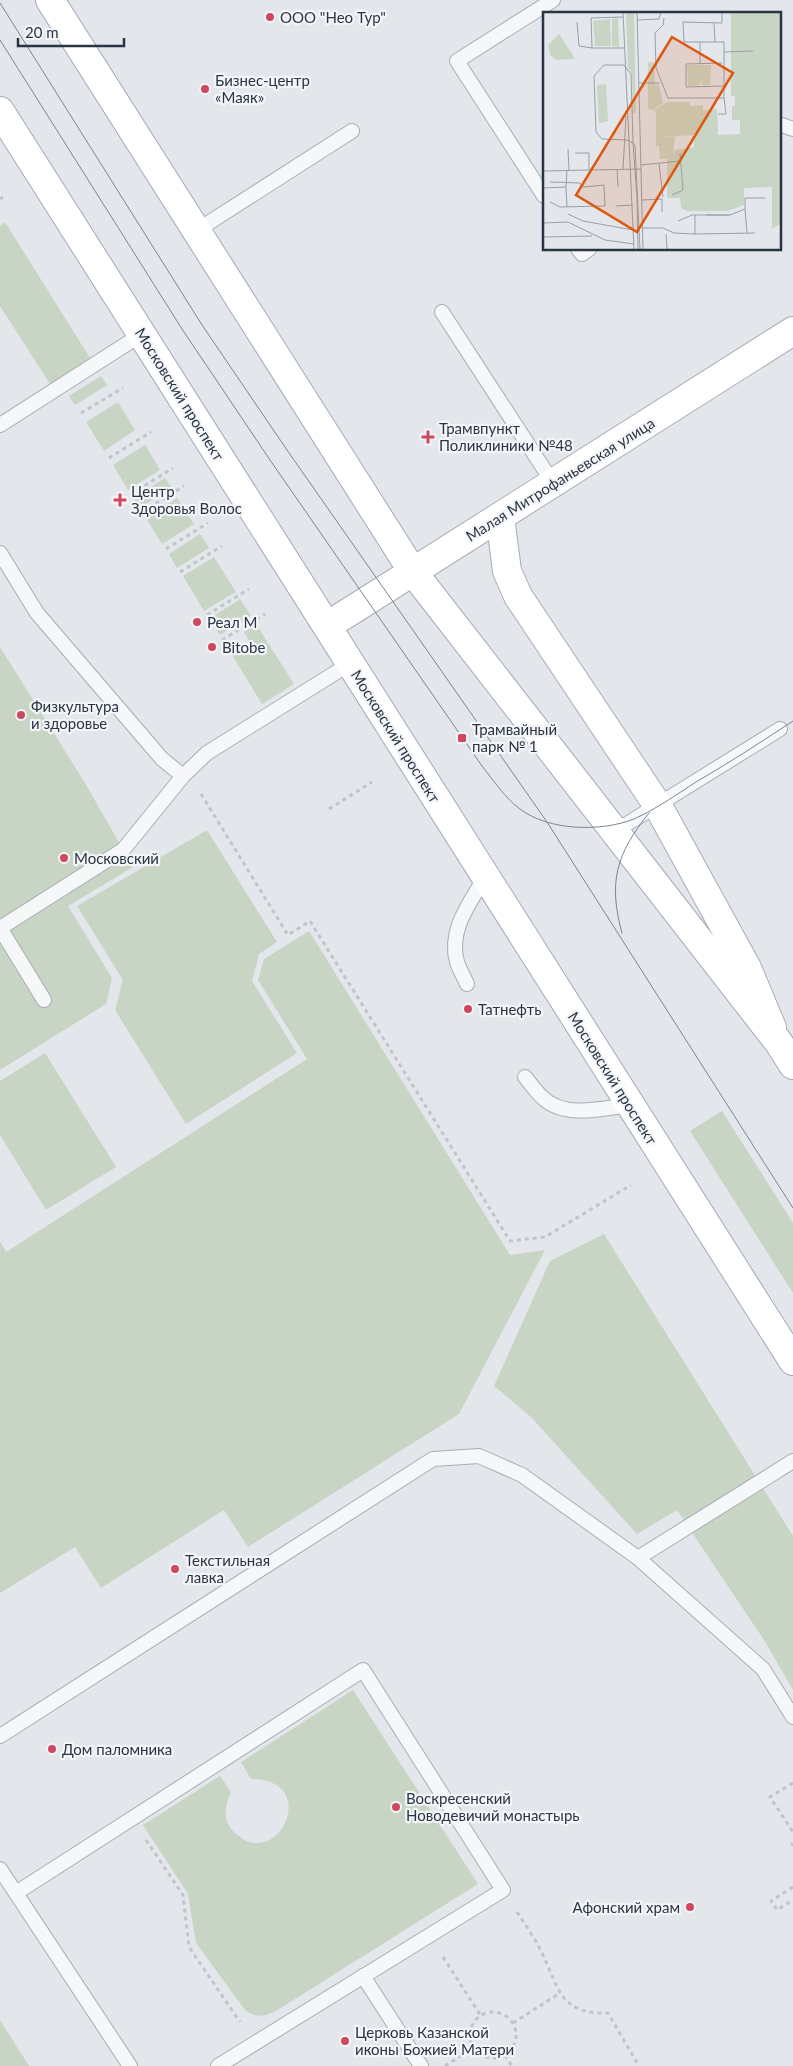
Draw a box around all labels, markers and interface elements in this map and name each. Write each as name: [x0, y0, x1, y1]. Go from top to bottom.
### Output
place label: ООО "Нео Тур": [280, 8, 386, 26]
marker: ООО "Нео Тур": [264, 11, 276, 23]
inset map: [543, 12, 780, 250]
scale bar: [18, 15, 124, 47]
text: 20 m: [25, 23, 59, 41]
place label: Бизнес-центр «Маяк»: [215, 71, 310, 106]
marker: Бизнес-центр «Маяк»: [199, 83, 211, 95]
street label: Московский проспект: [132, 324, 228, 464]
street label: Малая Митрофаньевская улица: [462, 413, 658, 545]
place label: Трамвпункт Поликлиники №48: [439, 419, 573, 454]
marker: Трамвпункт Поликлиники №48: [421, 430, 435, 444]
place label: Центр Здоровья Волос: [131, 482, 242, 517]
marker: Центр Здоровья Волос: [113, 493, 127, 507]
place label: Реал М: [207, 613, 258, 631]
marker: Реал М: [191, 616, 203, 628]
place label: Bitobe: [222, 638, 265, 656]
marker: Bitobe: [206, 641, 218, 653]
street label: Московский проспект: [348, 666, 444, 806]
place label: Физкультура и здоровье: [31, 697, 119, 732]
marker: Физкультура и здоровье: [15, 709, 27, 721]
place label: Трамвайный парк № 1: [472, 720, 557, 755]
marker: Трамвайный парк № 1: [456, 732, 468, 744]
place label: Московский: [74, 849, 159, 867]
marker: Московский: [58, 852, 70, 864]
place label: Татнефть: [478, 1000, 541, 1018]
marker: Татнефть: [462, 1003, 474, 1015]
street label: Московский проспект: [565, 1008, 661, 1148]
place label: Текстильная лавка: [185, 1551, 270, 1586]
marker: Текстильная лавка: [169, 1563, 181, 1575]
place label: Дом паломника: [62, 1740, 172, 1758]
marker: Дом паломника: [46, 1743, 58, 1755]
place label: Воскресенский Новодевичий монастырь: [406, 1789, 580, 1824]
marker: Воскресенский Новодевичий монастырь: [390, 1801, 402, 1813]
place label: Афонский храм: [573, 1898, 680, 1916]
marker: Афонский храм: [684, 1901, 696, 1913]
place label: Церковь Казанской иконы Божией Матери: [355, 2023, 514, 2058]
marker: Церковь Казанской иконы Божией Матери: [339, 2035, 351, 2047]

